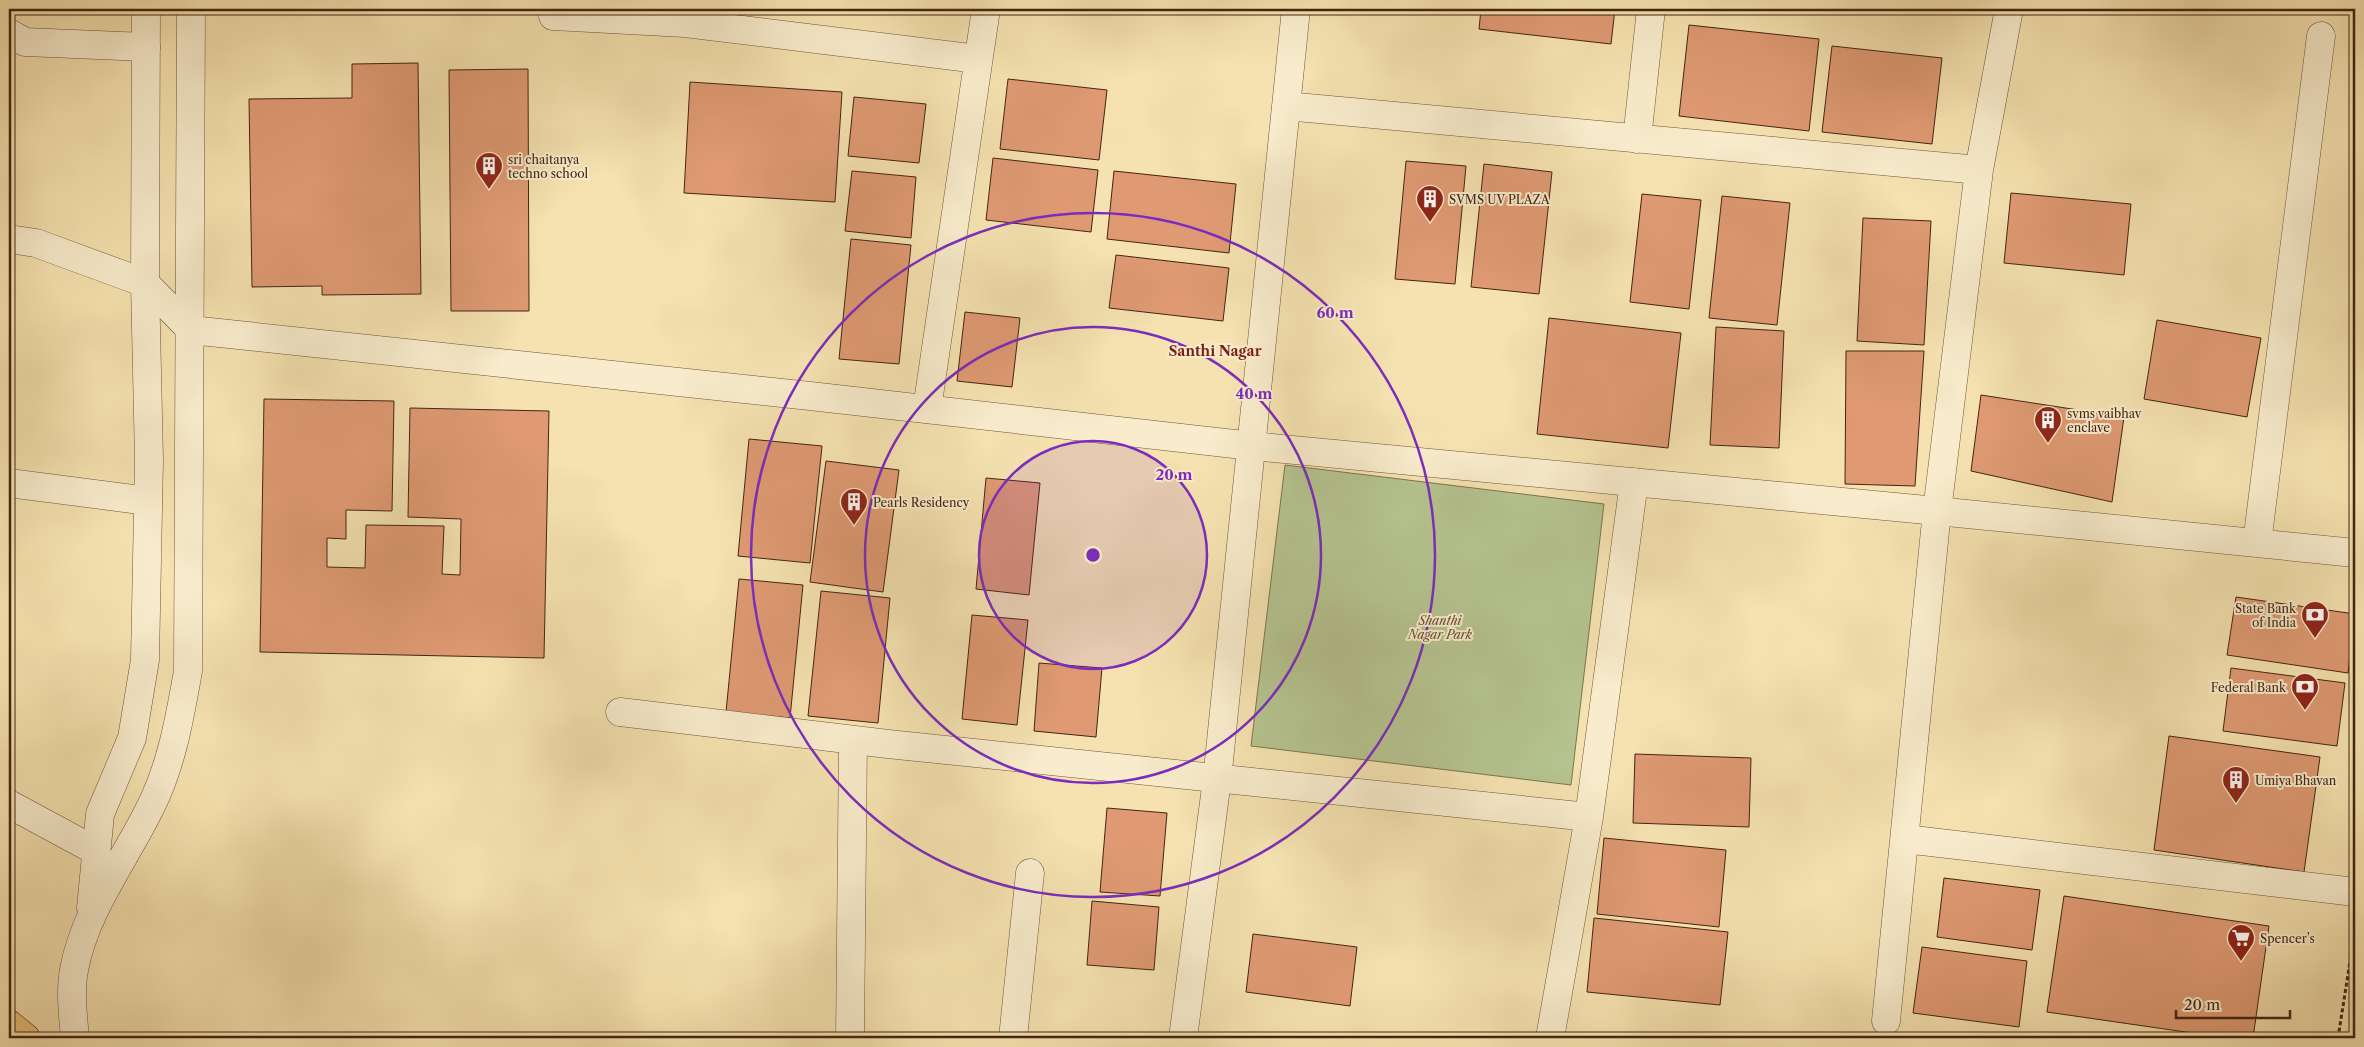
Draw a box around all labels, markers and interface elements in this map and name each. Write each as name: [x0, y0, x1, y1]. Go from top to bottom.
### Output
building icon: sri chaitanya techno school: [474, 151, 504, 190]
place label: sri chaitanya techno school: [508, 152, 589, 181]
building icon: SVMS UV PLAZA: [1415, 184, 1445, 223]
place label: SVMS UV PLAZA: [1449, 192, 1551, 207]
text: 60 m: [1316, 303, 1354, 322]
district label: Santhi Nagar: [1168, 342, 1262, 360]
text: 40 m: [1235, 384, 1273, 403]
building icon: svms vaibhav enclave: [2033, 405, 2063, 444]
place label: svms vaibhav enclave: [2067, 406, 2142, 435]
text: 20 m: [1155, 465, 1193, 484]
building icon: Pearls Residency: [839, 487, 869, 526]
place label: Pearls Residency: [873, 495, 970, 510]
centre of rings: [1084, 546, 1102, 564]
bank icon: State Bank of India: [2300, 600, 2330, 639]
place label: State Bank of India: [2235, 601, 2297, 630]
park label: Shanthi Nagar Park: [1407, 613, 1473, 642]
bank icon: Federal Bank: [2290, 672, 2320, 711]
place label: Federal Bank: [2211, 680, 2287, 695]
building icon: Umiya Bhavan: [2221, 765, 2251, 804]
place label: Umiya Bhavan: [2255, 773, 2337, 788]
supermarket icon: Spencer’s: [2226, 923, 2256, 962]
place label: Spencer’s: [2260, 931, 2315, 946]
scale bar: [2176, 987, 2290, 1019]
text: 20 m: [2184, 995, 2220, 1014]

